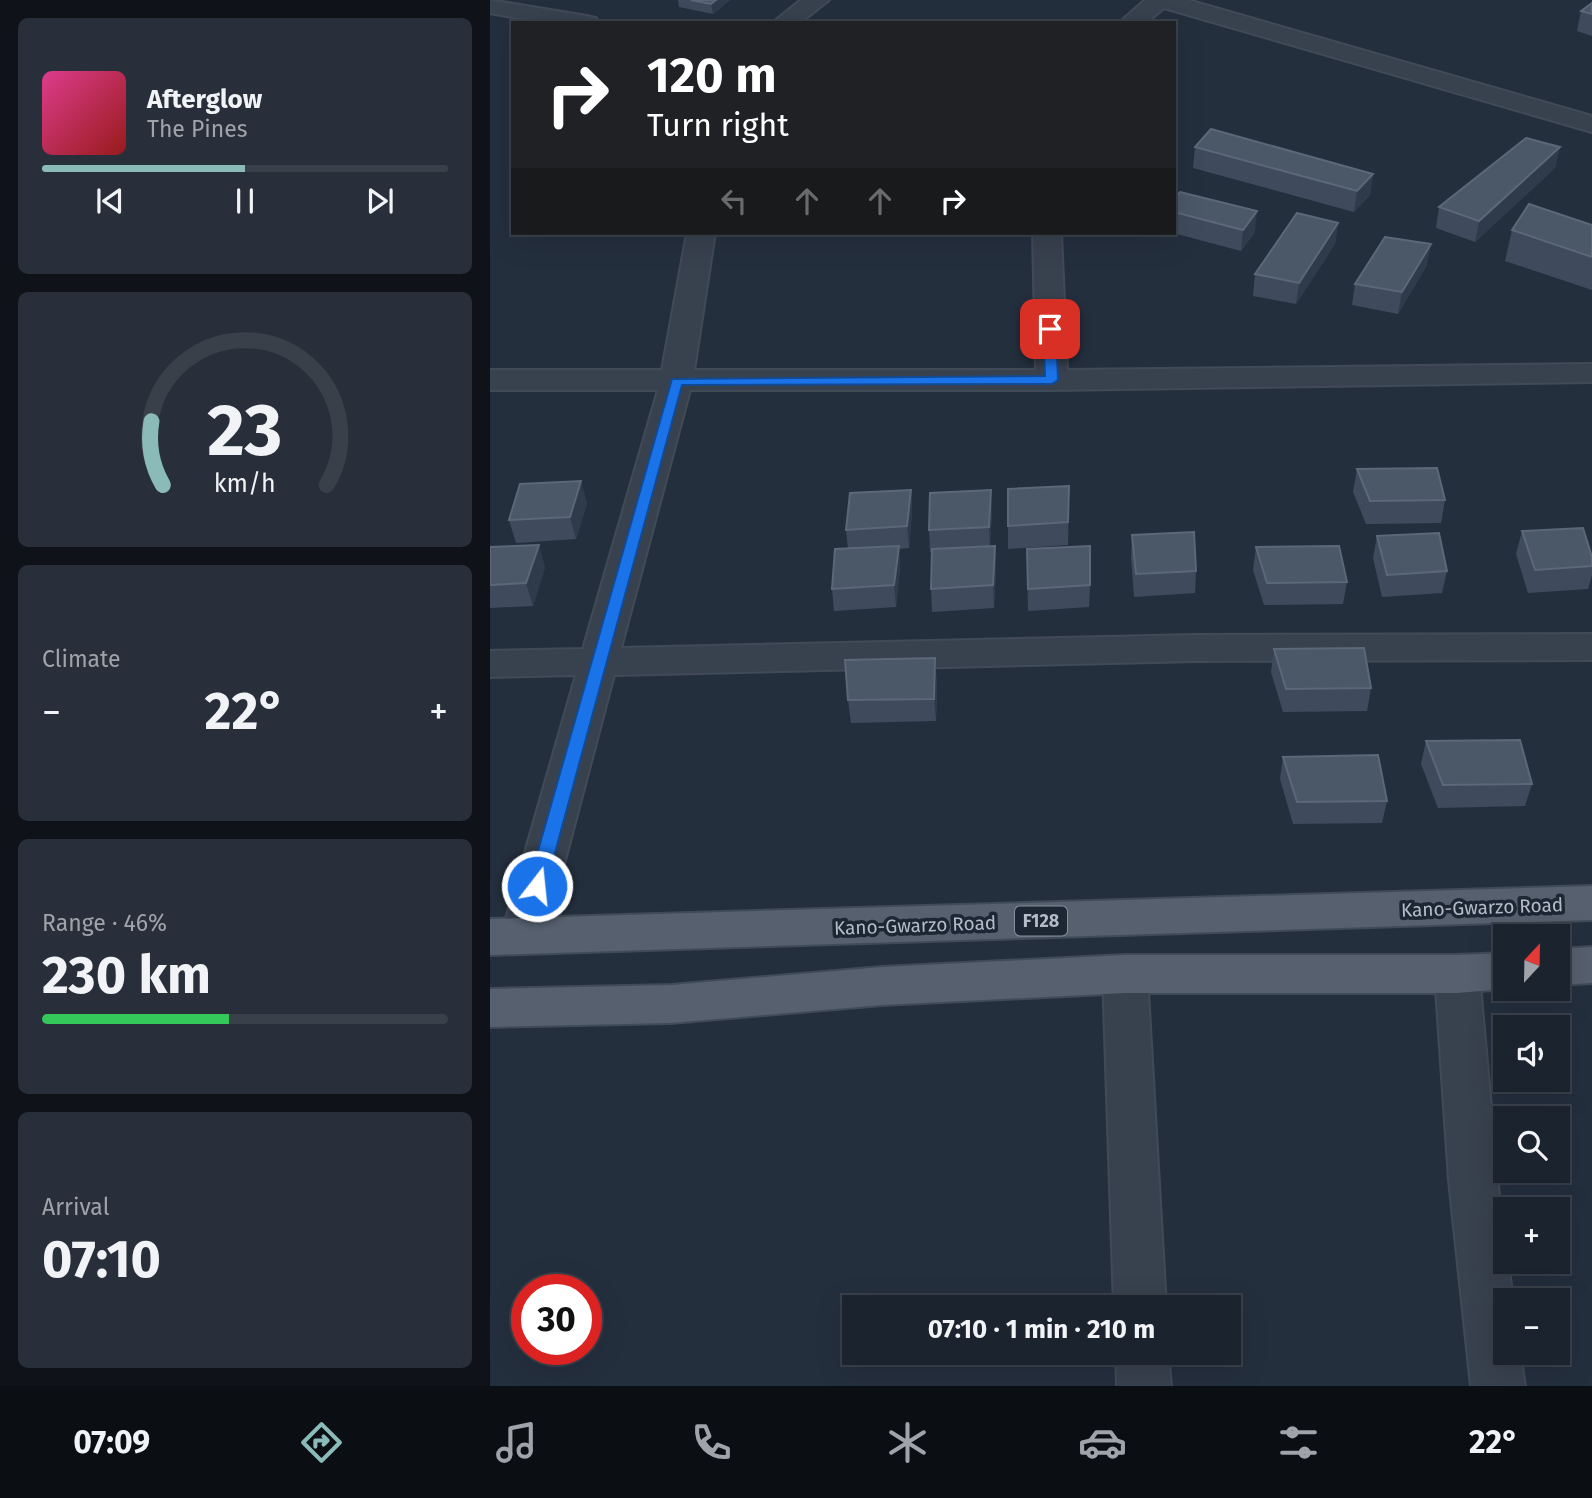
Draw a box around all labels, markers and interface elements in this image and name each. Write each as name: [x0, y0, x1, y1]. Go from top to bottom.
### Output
text: 120 m: [647, 46, 777, 105]
icon: right: [532, 49, 623, 140]
text: Afterglow: [147, 84, 262, 115]
text: Turn right: [647, 106, 789, 144]
text: The Pines: [147, 115, 248, 143]
icon: previous: [91, 182, 129, 220]
icon: pause: [226, 182, 264, 220]
icon: next: [361, 182, 399, 220]
icon: left: [715, 182, 753, 220]
icon: ahead: [788, 182, 826, 220]
icon: ahead: [861, 182, 899, 220]
icon: right: [934, 182, 972, 220]
pin: [1020, 299, 1080, 359]
icon: arrive: [1031, 310, 1069, 348]
text: 23: [207, 388, 283, 475]
text: km/h: [214, 469, 276, 499]
text: Climate: [42, 645, 121, 673]
text: 22°: [205, 680, 285, 743]
text: −: [42, 689, 61, 735]
text: +: [429, 689, 448, 735]
position arrow: [500, 849, 574, 923]
street label: Kano-Gwarzo Road: [1401, 893, 1564, 922]
road number: F128: [1015, 906, 1067, 936]
text: Range · 46%: [42, 909, 167, 937]
street label: Kano-Gwarzo Road: [834, 911, 997, 940]
north arrow: [1493, 924, 1570, 1001]
map controls: [1493, 924, 1570, 1365]
text: 230 km: [42, 944, 211, 1007]
button: sound: [1493, 1015, 1570, 1092]
button: search: [1493, 1106, 1570, 1183]
text: Arrival: [42, 1193, 109, 1221]
button: +: [1493, 1197, 1570, 1274]
text: 07:10: [42, 1228, 161, 1291]
speed limit sign: 30: [511, 1274, 602, 1365]
button: −: [1493, 1288, 1570, 1365]
text: 07:10 · 1 min · 210 m: [928, 1314, 1155, 1345]
icon: directions: [297, 1418, 346, 1467]
icon: music: [492, 1418, 541, 1467]
icon: phone: [687, 1418, 736, 1467]
icon: climate: [883, 1418, 932, 1467]
icon: car: [1078, 1418, 1127, 1467]
icon: filters: [1274, 1418, 1323, 1467]
text: 07:09: [73, 1423, 150, 1461]
text: 22°: [1469, 1423, 1519, 1461]

